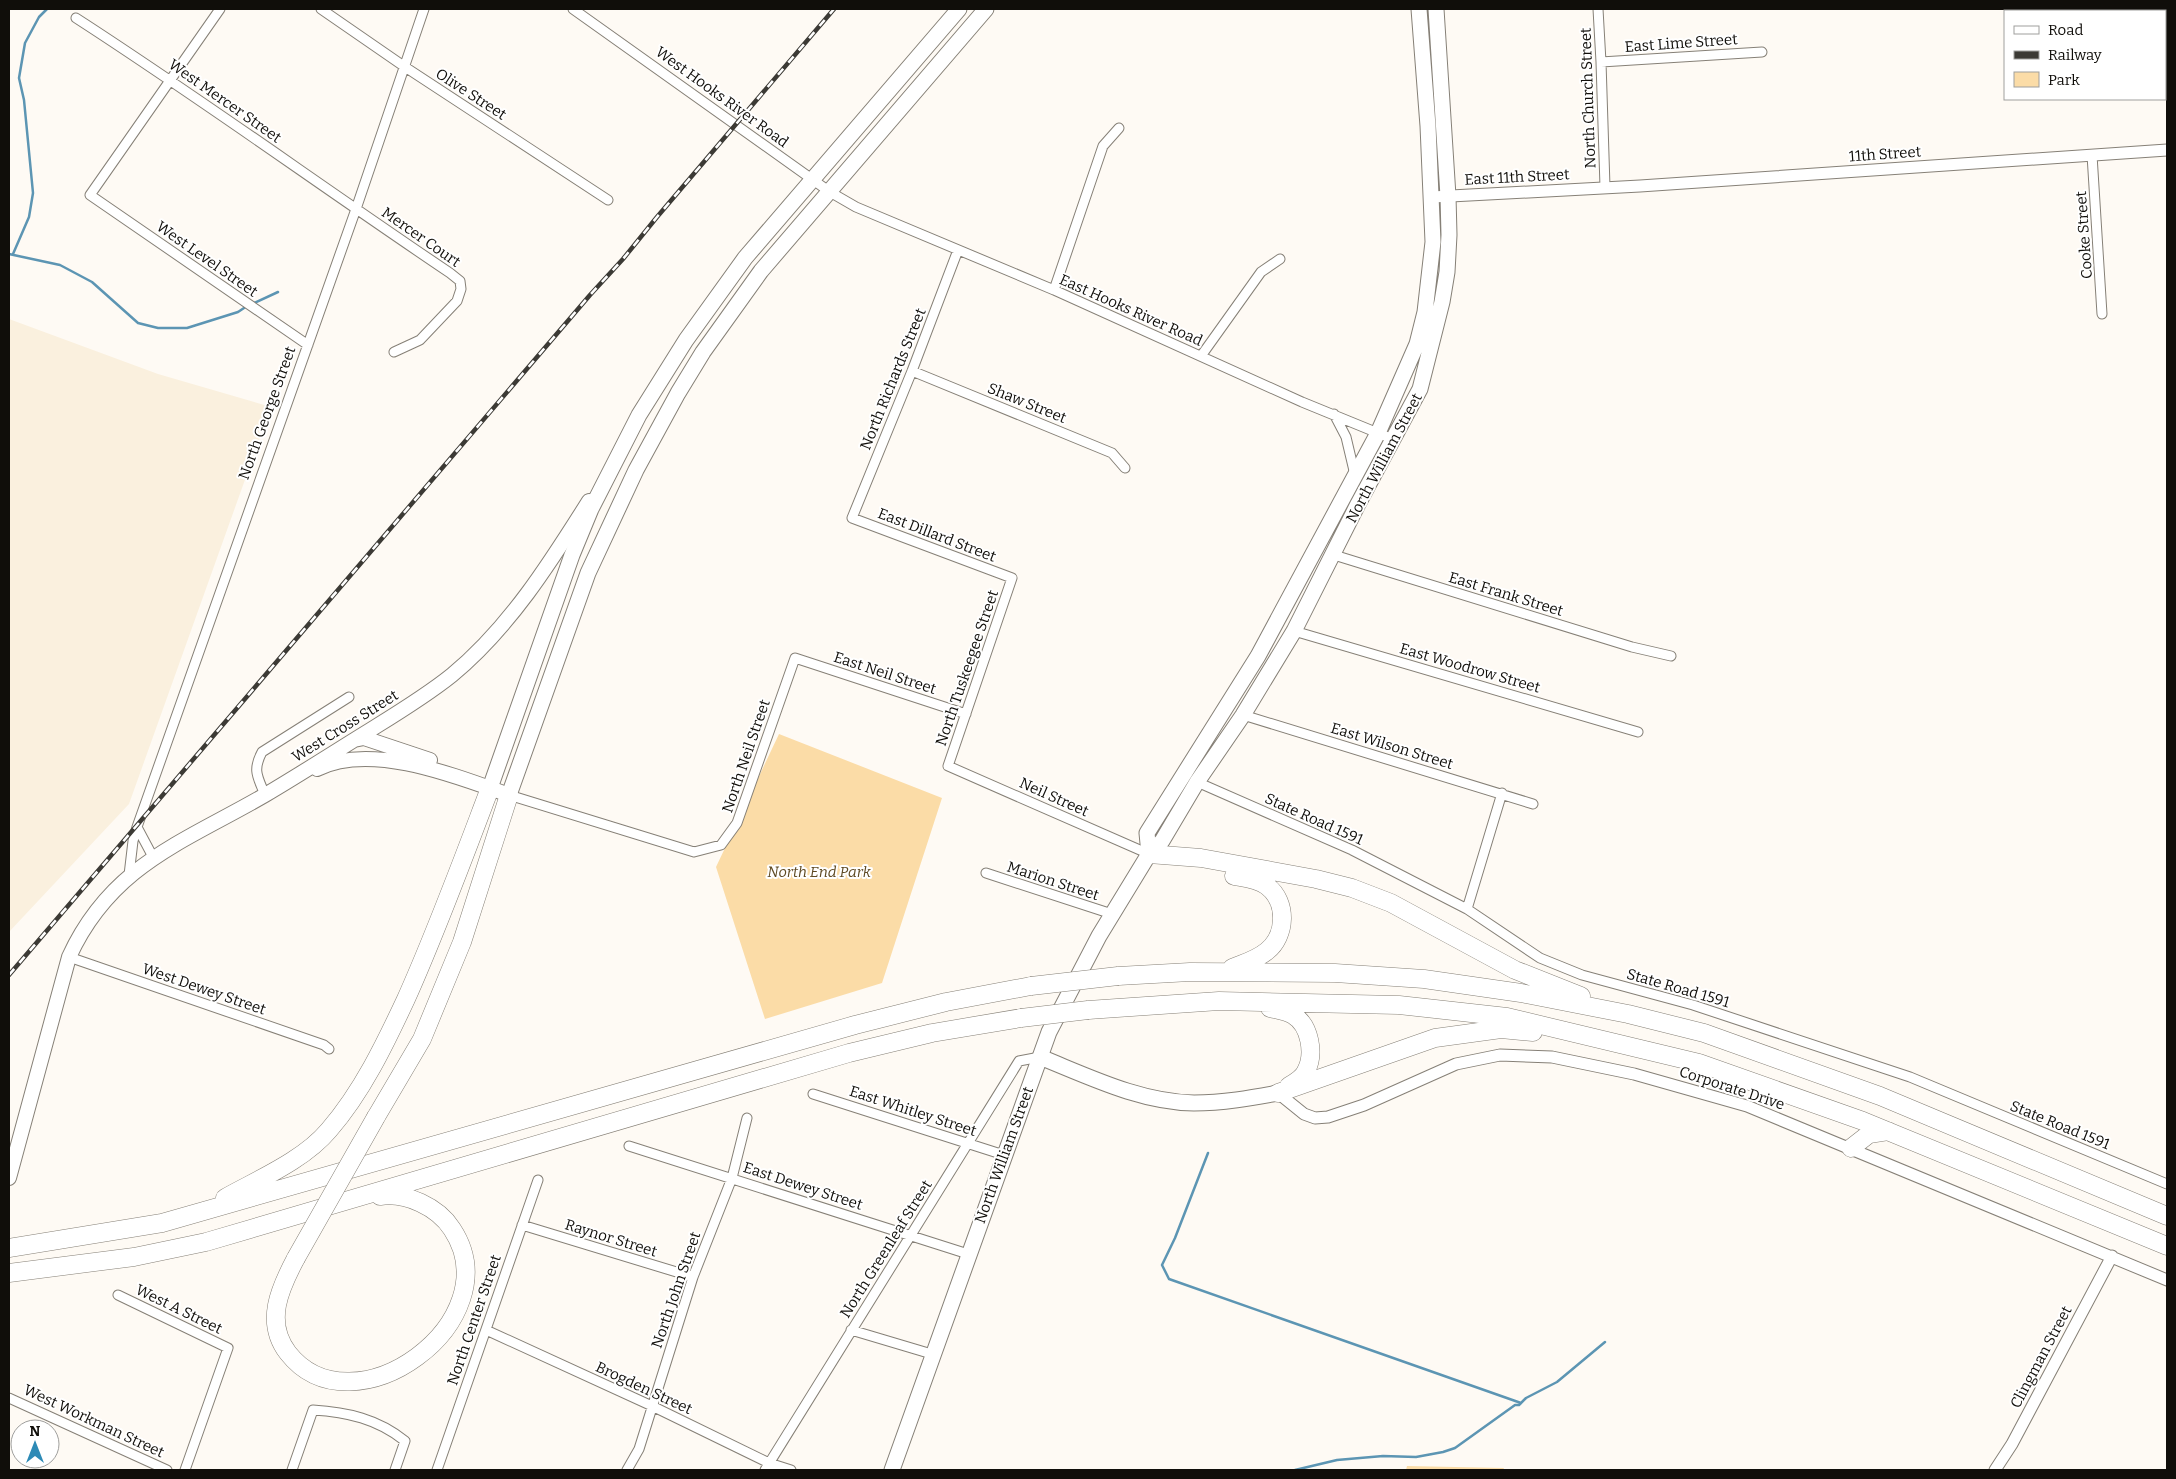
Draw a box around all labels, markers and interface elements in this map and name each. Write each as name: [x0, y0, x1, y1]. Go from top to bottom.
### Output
legend: [2004, 10, 2166, 100]
text: Road: [2048, 21, 2083, 39]
street label: North Church Street: [1577, 27, 1599, 169]
street label: East Lime Street: [1624, 30, 1739, 56]
street label: West Hooks River Road: [652, 43, 792, 151]
text: Railway: [2048, 46, 2102, 64]
street label: West Mercer Street: [165, 55, 285, 147]
street label: Olive Street: [432, 64, 510, 124]
text: Park: [2048, 71, 2080, 89]
street label: 11th Street: [1848, 142, 1922, 165]
street label: East 11th Street: [1464, 165, 1570, 189]
street label: Cooke Street: [2072, 190, 2096, 280]
street label: Mercer Court: [378, 203, 464, 271]
street label: West Level Street: [153, 217, 262, 301]
street label: East Hooks River Road: [1057, 270, 1205, 350]
street label: North Richards Street: [856, 305, 930, 453]
street label: North George Street: [235, 343, 300, 482]
street label: Shaw Street: [985, 379, 1070, 427]
street label: North William Street: [1342, 390, 1426, 526]
street label: East Dillard Street: [875, 504, 999, 566]
street label: East Frank Street: [1447, 568, 1566, 620]
street label: North Tuskeegee Street: [932, 587, 1002, 748]
street label: East Woodrow Street: [1398, 639, 1543, 697]
street label: East Neil Street: [831, 648, 939, 698]
street label: West Cross Street: [289, 686, 402, 766]
street label: North Neil Street: [718, 697, 774, 815]
street label: East Wilson Street: [1329, 719, 1456, 773]
street label: Neil Street: [1017, 774, 1092, 820]
street label: State Road 1591: [1262, 789, 1366, 849]
street label: Marion Street: [1005, 858, 1102, 905]
park label: North End Park: [767, 863, 872, 881]
street label: West Dewey Street: [140, 959, 269, 1019]
street label: State Road 1591: [1625, 965, 1731, 1011]
street label: Corporate Drive: [1677, 1062, 1787, 1114]
street label: East Whitley Street: [847, 1082, 979, 1140]
street label: North William Street: [971, 1084, 1037, 1226]
street label: State Road 1591: [2008, 1097, 2112, 1153]
street label: East Dewey Street: [741, 1158, 865, 1214]
street label: North Greenleaf Street: [836, 1176, 936, 1321]
street label: Raynor Street: [563, 1215, 660, 1261]
street label: North John Street: [648, 1229, 705, 1351]
street label: North Center Street: [443, 1252, 505, 1388]
street label: West A Street: [133, 1280, 226, 1338]
street label: Clingman Street: [2007, 1302, 2076, 1411]
street label: Brogden Street: [593, 1358, 696, 1418]
street label: West Workman Street: [21, 1381, 168, 1462]
north arrow: [10, 1419, 60, 1469]
text: N: [30, 1423, 41, 1440]

